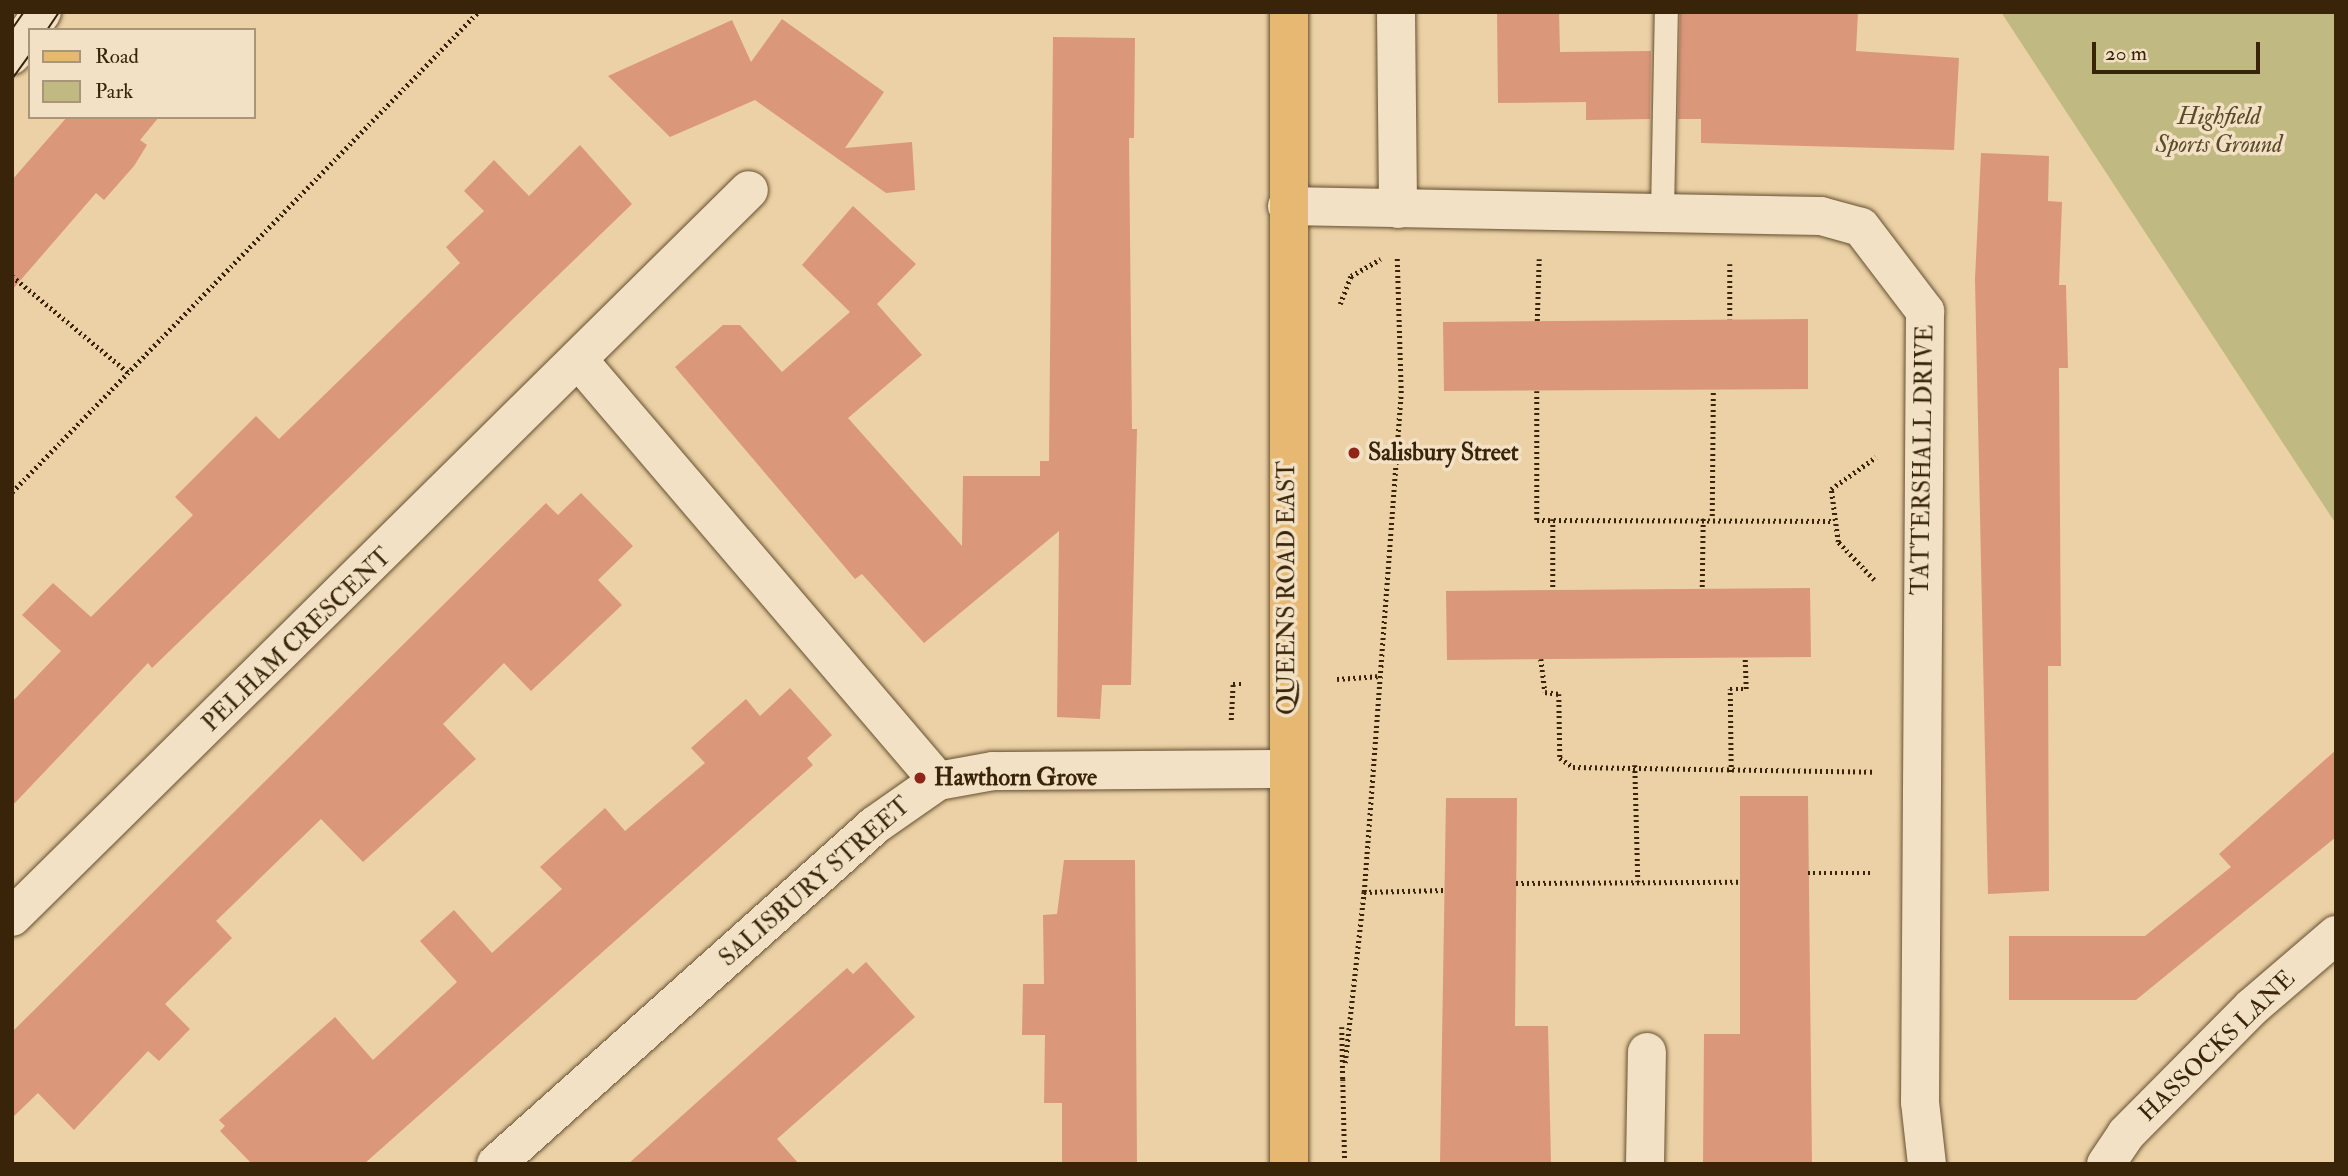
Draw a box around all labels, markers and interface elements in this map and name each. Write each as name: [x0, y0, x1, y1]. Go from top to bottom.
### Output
legend: [28, 28, 256, 119]
scale bar: [2096, 28, 2264, 72]
text: 20 m: [2105, 40, 2147, 67]
text: Road: [95, 43, 139, 70]
text: Park: [95, 78, 133, 105]
park label: Highfield Sports Ground: [2156, 103, 2282, 159]
street label: TATTERSHALL DRIVE: [1906, 325, 1940, 595]
place label: Salisbury Street: [1368, 439, 1518, 467]
marker: Salisbury Street: [1346, 445, 1362, 461]
street label: QUEENS ROAD EAST: [1273, 461, 1301, 715]
street label: PELHAM CRESCENT: [197, 542, 397, 738]
place label: Hawthorn Grove: [934, 764, 1097, 792]
marker: Hawthorn Grove: [912, 770, 928, 786]
street label: SALISBURY STREET: [714, 791, 916, 973]
street label: HASSOCKS LANE: [2133, 964, 2301, 1128]

